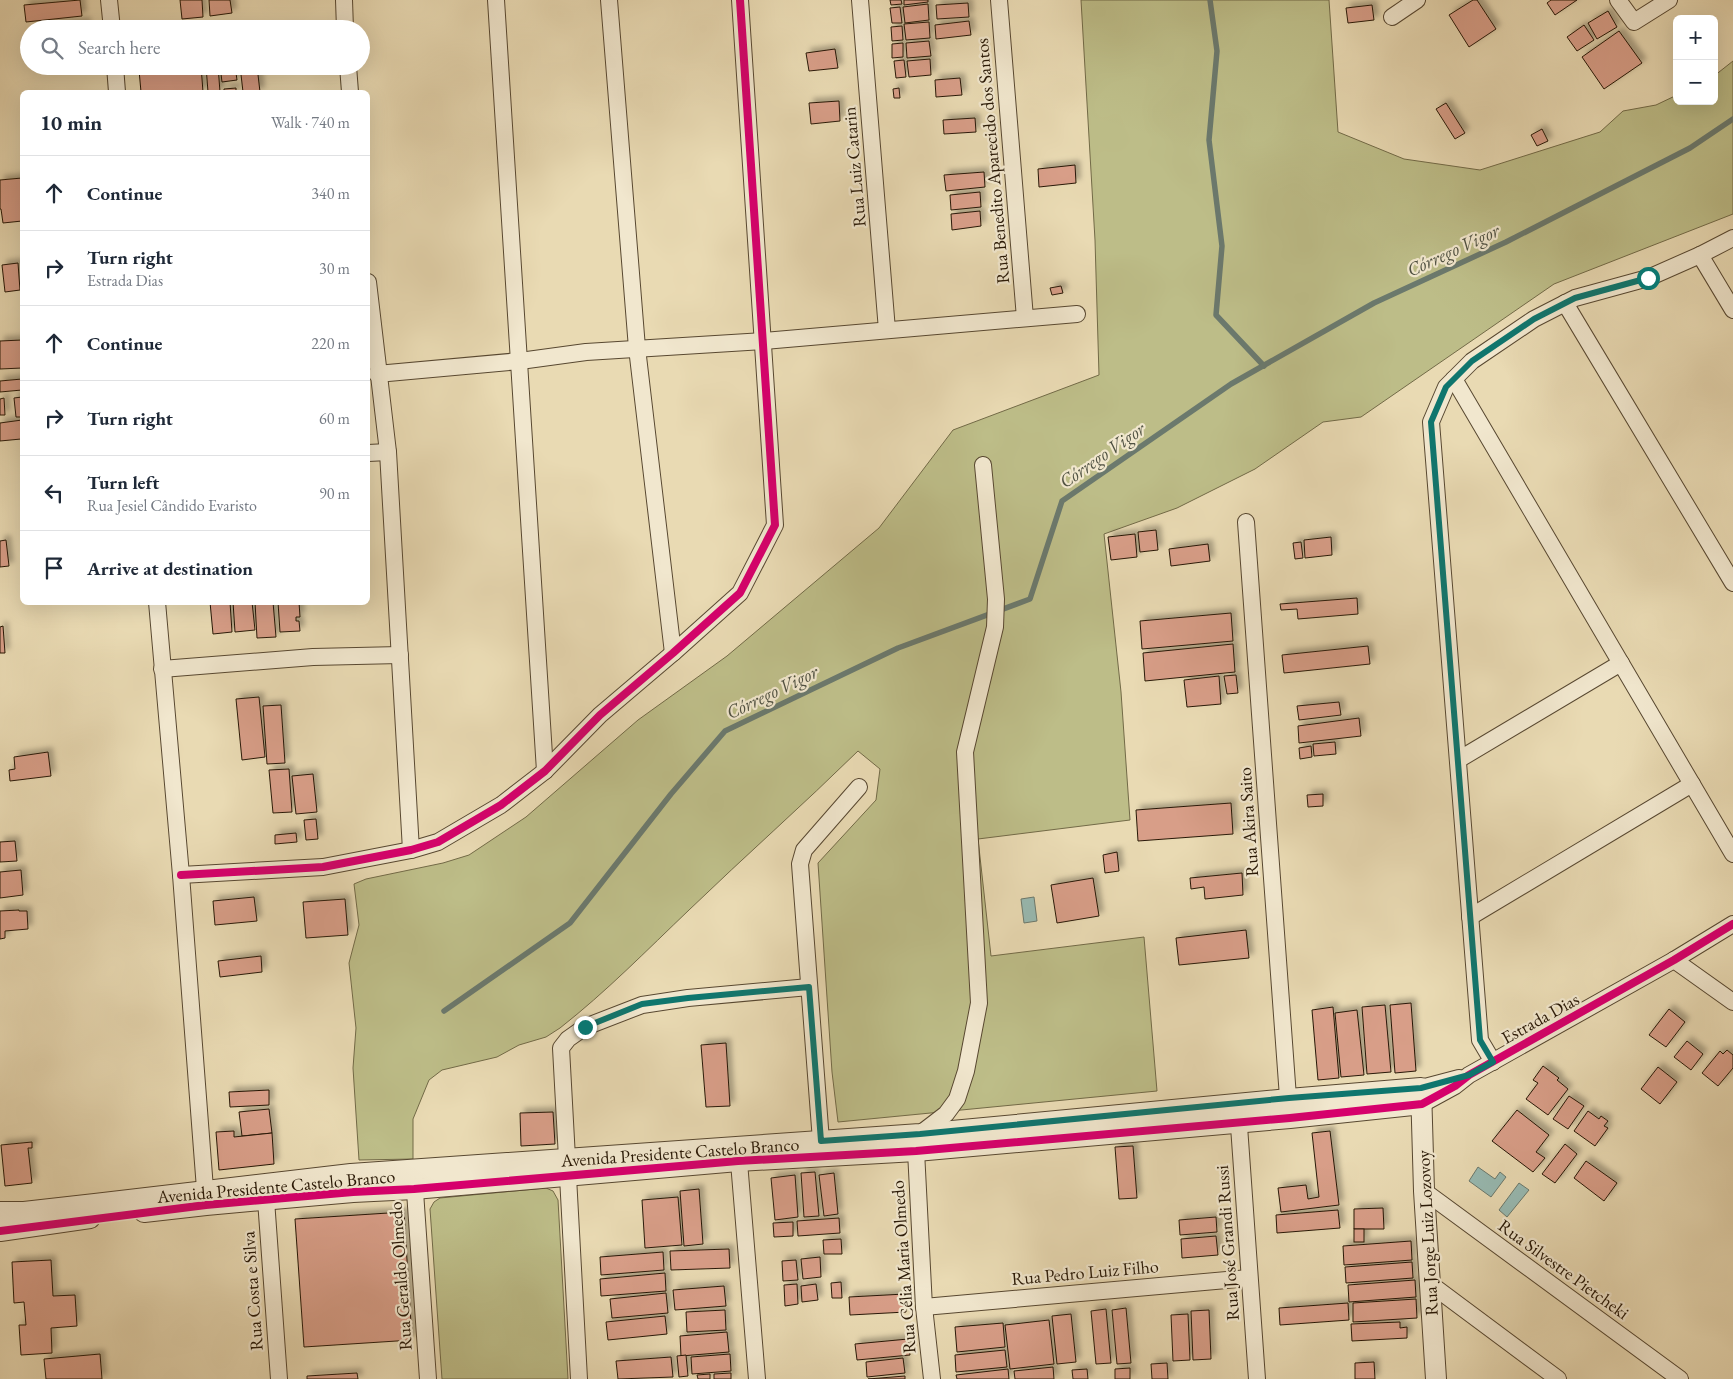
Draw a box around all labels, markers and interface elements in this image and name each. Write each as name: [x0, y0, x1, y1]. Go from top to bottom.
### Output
map controls: [1673, 15, 1718, 105]
button: +: [1673, 15, 1718, 60]
search box: [20, 20, 370, 75]
icon: search: [38, 34, 66, 62]
text: Search here: [78, 35, 160, 60]
street label: Rua Benedito Aparecido dos Santos: [970, 37, 1014, 285]
button: −: [1673, 60, 1718, 105]
street label: Rua Luiz Catarin: [837, 105, 871, 228]
text: 10 min: [40, 109, 102, 136]
text: Walk · 740 m: [271, 112, 350, 133]
icon: ahead: [40, 179, 68, 207]
text: Continue: [87, 181, 162, 206]
text: 340 m: [311, 183, 350, 204]
water label: Córrego Vigor: [1403, 217, 1504, 282]
text: Turn right: [87, 245, 173, 270]
icon: right: [40, 254, 68, 282]
text: 30 m: [319, 258, 350, 279]
route start: [1637, 267, 1660, 290]
text: Estrada Dias: [87, 270, 163, 291]
icon: ahead: [40, 329, 68, 357]
text: Continue: [87, 331, 162, 356]
text: 220 m: [311, 333, 350, 354]
icon: right: [40, 404, 68, 432]
text: Turn right: [87, 406, 173, 431]
text: 60 m: [319, 408, 350, 429]
water label: Córrego Vigor: [1054, 416, 1151, 494]
text: Turn left: [87, 470, 159, 495]
icon: left: [40, 479, 68, 507]
text: 90 m: [319, 483, 350, 504]
text: Rua Jesiel Cândido Evaristo: [87, 495, 257, 516]
icon: arrive: [40, 554, 68, 582]
text: Arrive at destination: [87, 556, 253, 581]
water label: Córrego Vigor: [722, 659, 823, 725]
street label: Rua Akira Saito: [1233, 766, 1263, 878]
street label: Estrada Dias: [1497, 987, 1583, 1049]
route end: [574, 1016, 597, 1039]
street label: Avenida Presidente Castelo Branco: [559, 1132, 800, 1172]
street label: Rua Jorge Luiz Lozovoy: [1411, 1150, 1443, 1316]
street label: Avenida Presidente Castelo Branco: [155, 1164, 396, 1208]
street label: Rua José Grandi Russi: [1210, 1164, 1244, 1322]
street label: Rua Célia Maria Olmedo: [885, 1180, 921, 1354]
street label: Rua Geraldo Olmedo: [383, 1201, 417, 1351]
street label: Rua Silvestre Pietcheki: [1494, 1214, 1634, 1325]
street label: Rua Costa e Silva: [236, 1230, 268, 1351]
street label: Rua Pedro Luiz Filho: [1011, 1254, 1160, 1290]

